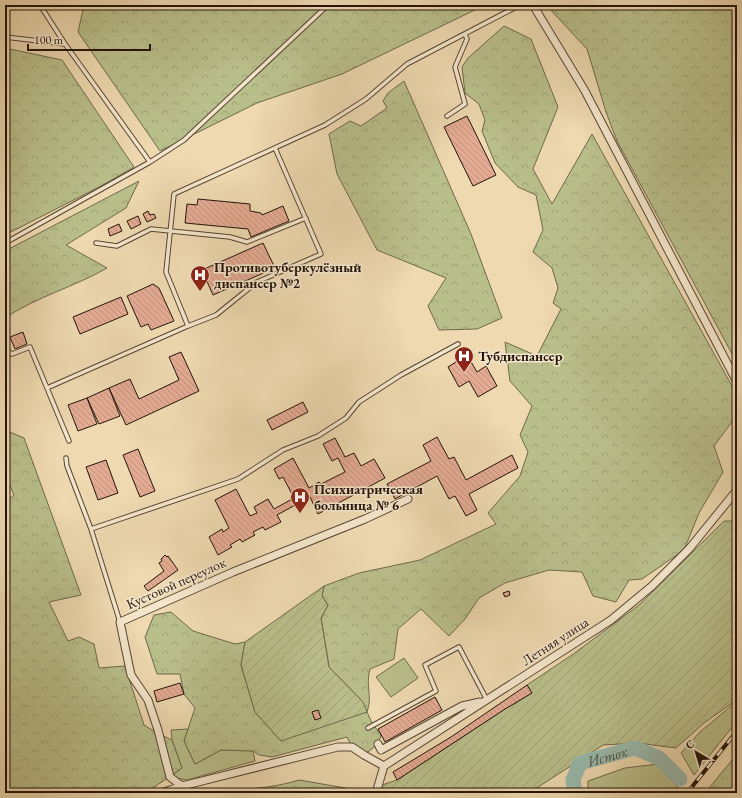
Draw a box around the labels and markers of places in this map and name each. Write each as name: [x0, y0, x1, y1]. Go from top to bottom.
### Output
place label: Противотуберкулёзный диспансер №2: [214, 258, 361, 292]
hospital icon: Противотуберкулёзный диспансер №2: [189, 264, 211, 292]
hospital icon: Тубдиспансер: [453, 345, 475, 373]
place label: Тубдиспансер: [478, 347, 563, 365]
place label: Психиатрическая больница № 6: [314, 480, 423, 514]
hospital icon: Психиатрическая больница № 6: [289, 486, 311, 514]

